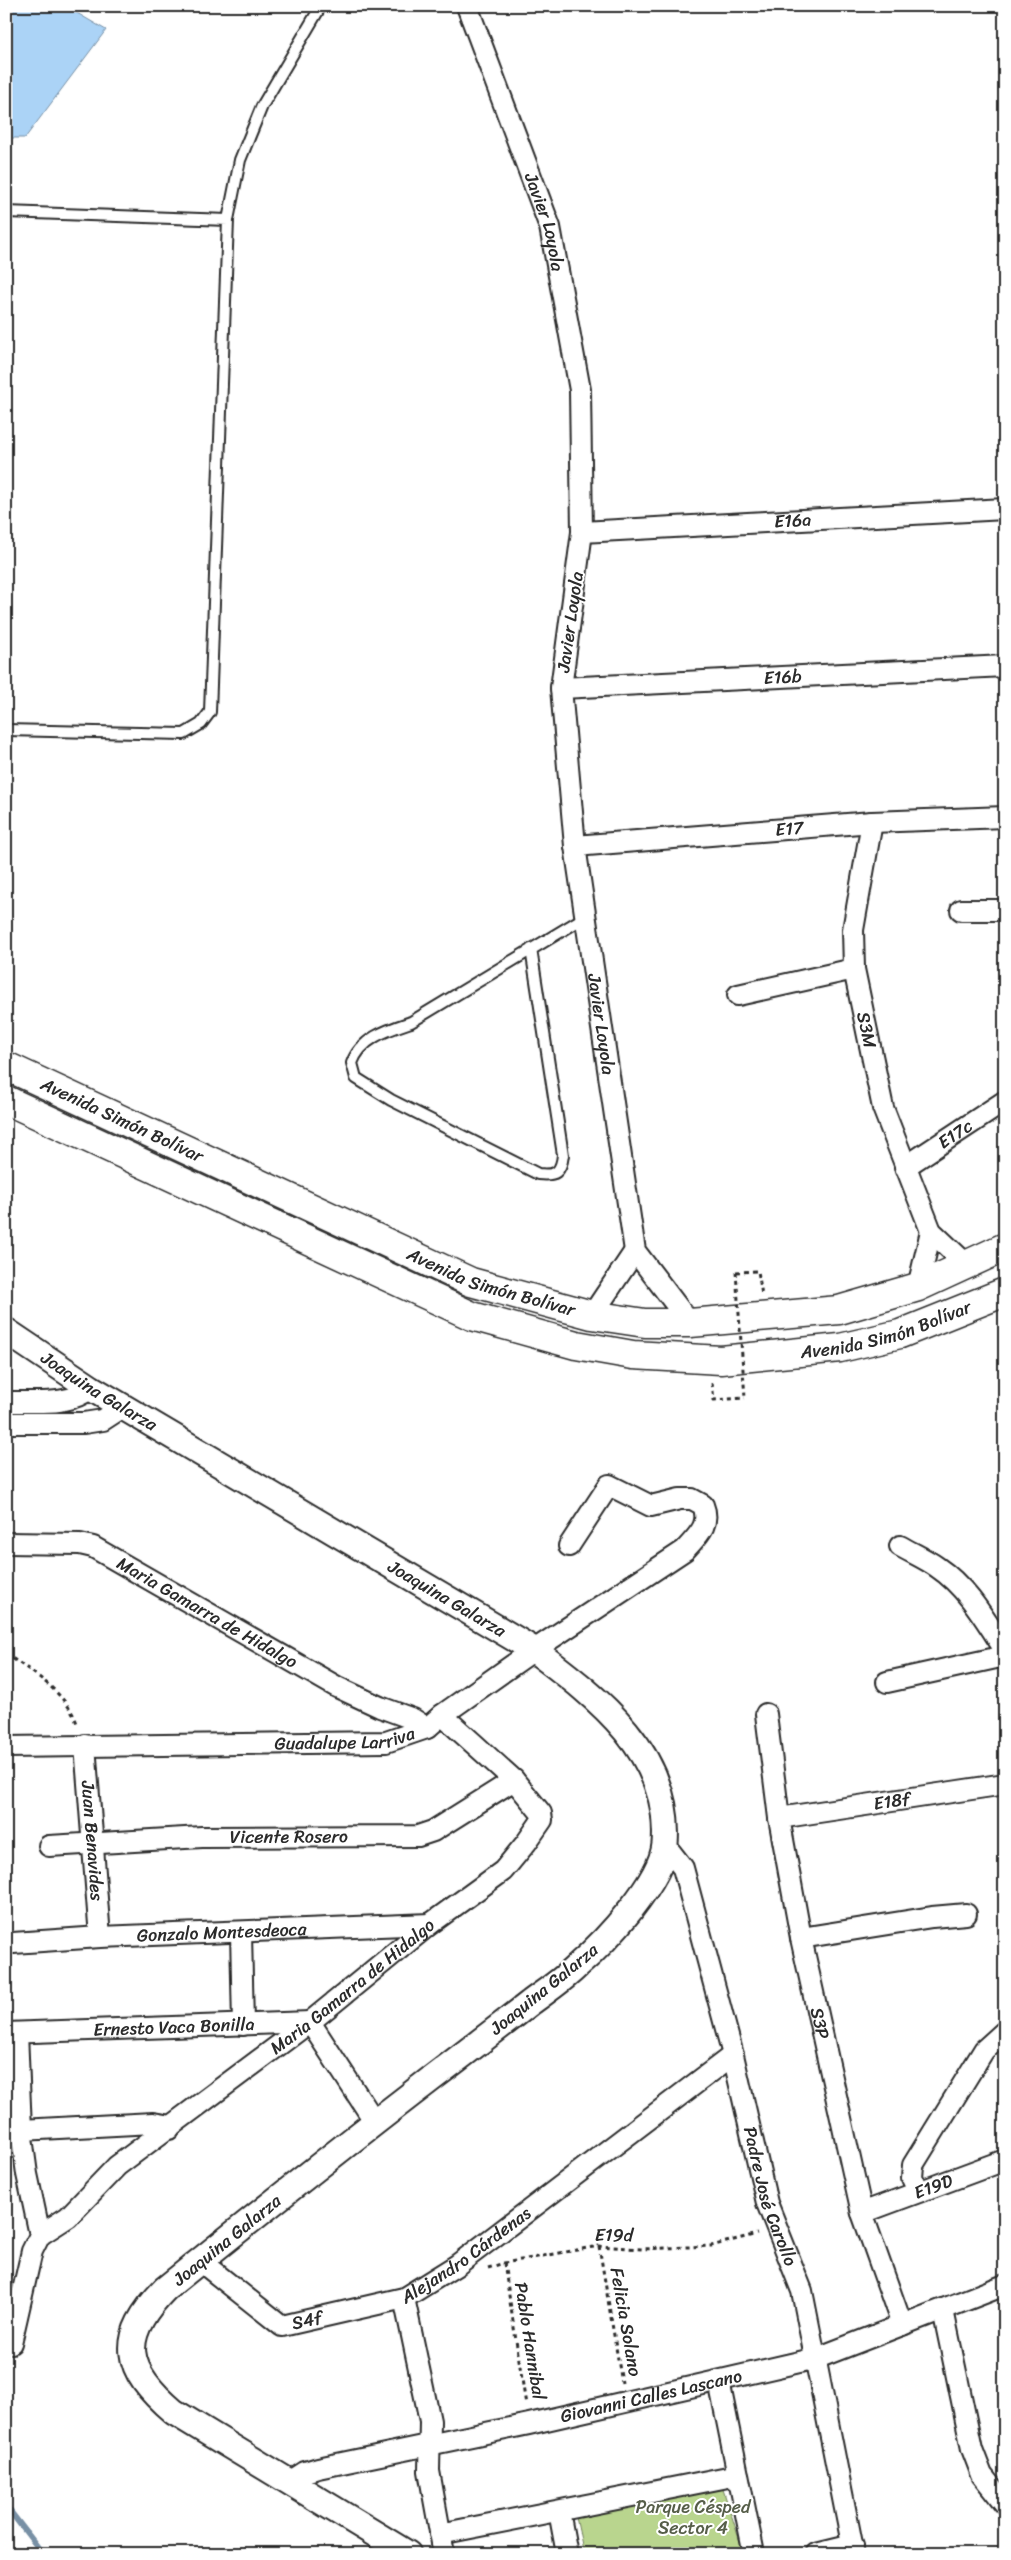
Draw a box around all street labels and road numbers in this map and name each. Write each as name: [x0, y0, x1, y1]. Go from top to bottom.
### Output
street label: Javier Loyola: [515, 167, 574, 274]
street label: E16a: [773, 504, 812, 538]
street label: Javier Loyola: [547, 569, 593, 675]
street label: E16b: [763, 660, 803, 694]
street label: E17: [774, 811, 806, 846]
street label: Javier Loyola: [578, 971, 625, 1077]
street label: S3M: [847, 1009, 886, 1052]
street label: Avenida Simón Bolívar: [34, 1068, 210, 1172]
street label: E17c: [931, 1110, 979, 1157]
street label: Avenida Simón Bolívar: [401, 1238, 581, 1326]
street label: Avenida Simón Bolívar: [798, 1291, 978, 1368]
street label: Joaquina Galarza: [33, 1342, 165, 1441]
street label: Maria Gamarra de Hidalgo: [110, 1548, 304, 1677]
street label: Joaquina Galarza: [381, 1550, 513, 1647]
street label: Guadalupe Larriva: [274, 1717, 420, 1759]
street label: Juan Benavides: [72, 1778, 113, 1903]
street label: E18f: [871, 1782, 915, 1820]
street label: Vicente Rosero: [230, 1820, 348, 1853]
street label: Maria Gamarra de Hidalgo: [263, 1910, 442, 2063]
street label: Gonzalo Montesdeoca: [136, 1913, 308, 1952]
street label: Joaquina Galarza: [482, 1934, 606, 2044]
street label: S3P: [801, 2004, 839, 2043]
street label: Ernesto Vaca Bonilla: [93, 2008, 255, 2046]
street label: Padre José Carollo: [734, 2123, 807, 2271]
street label: E19D: [909, 2165, 958, 2208]
street label: Joaquina Galarza: [165, 2185, 289, 2295]
street label: Alejandro Cárdenas: [393, 2198, 539, 2313]
street label: E19d: [595, 2219, 635, 2251]
street label: Felicia Solano: [601, 2265, 651, 2379]
street label: Pablo Hannibal: [505, 2280, 555, 2403]
street label: S4f: [288, 2301, 328, 2339]
street label: Giovanni Calles Lascano: [557, 2360, 745, 2432]

